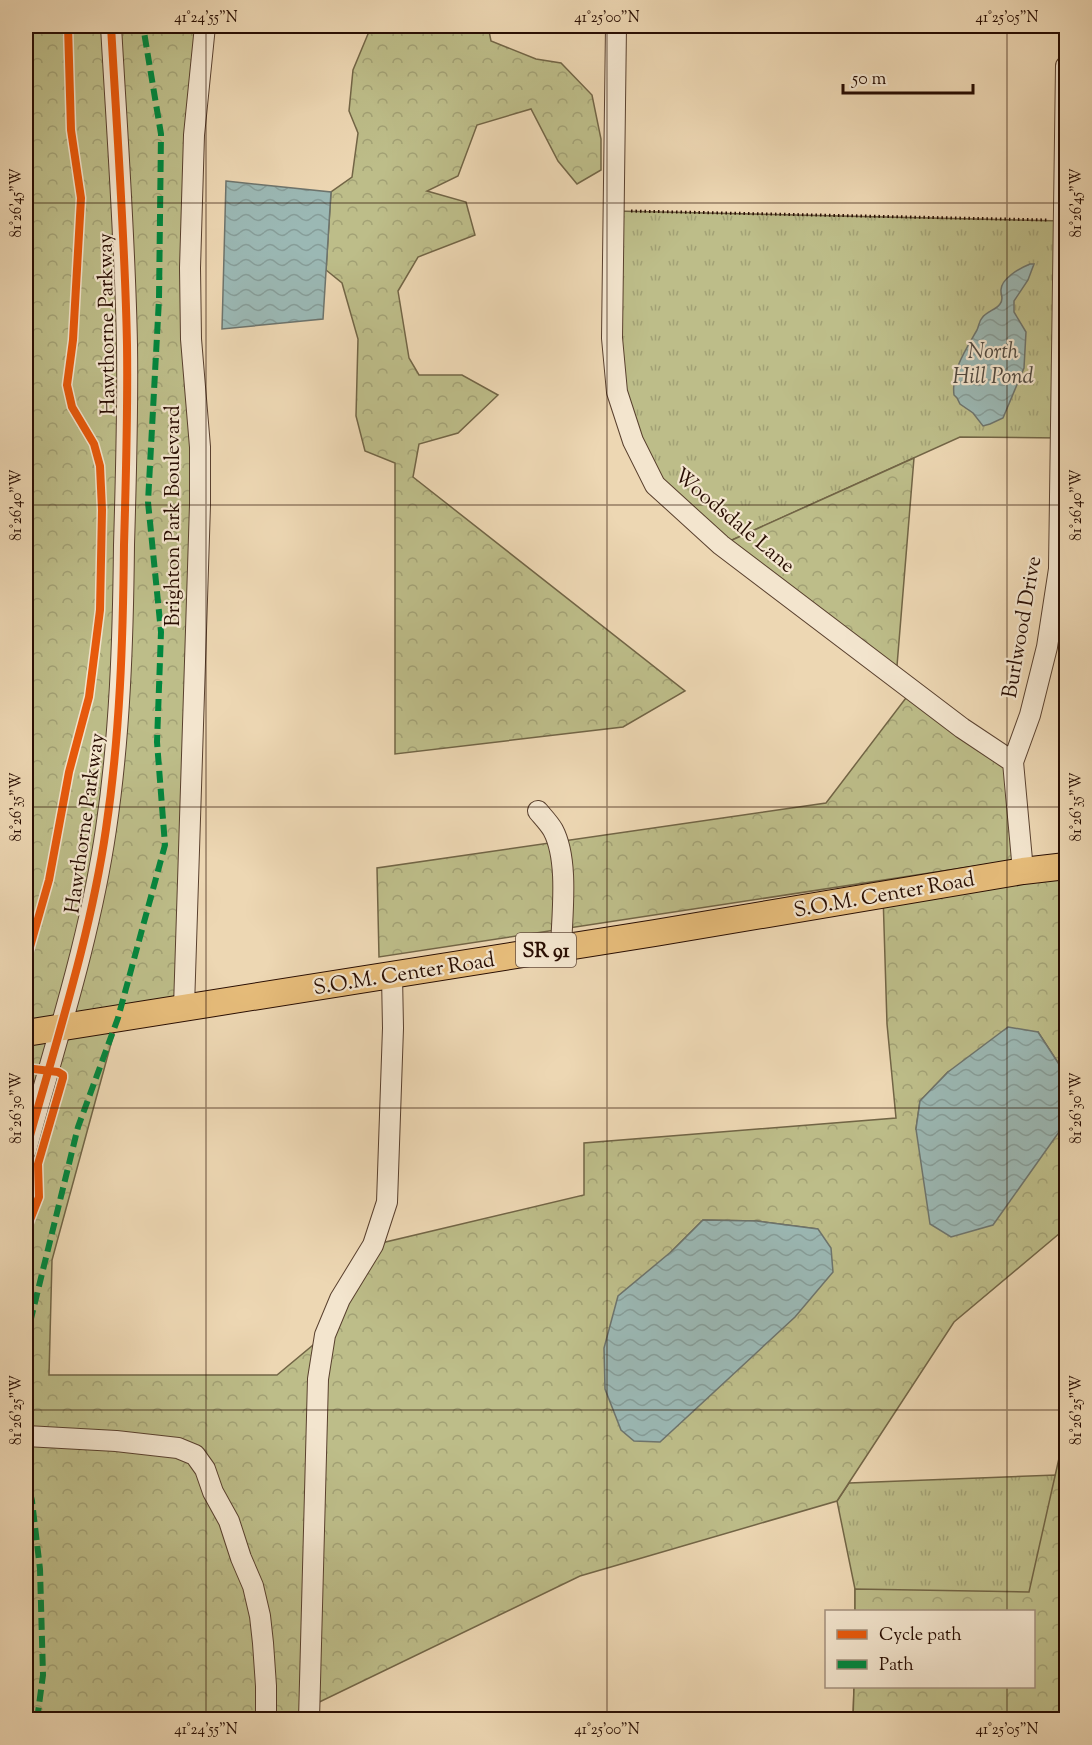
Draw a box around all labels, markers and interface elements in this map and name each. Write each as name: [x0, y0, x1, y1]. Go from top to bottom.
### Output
text: 41°24'55"N: [174, 8, 238, 29]
text: 41°25'00"N: [574, 8, 640, 29]
text: 41°25'05"N: [975, 8, 1039, 29]
scale bar: [843, 57, 974, 95]
text: 50 m: [851, 67, 887, 93]
text: 81°26'45"W: [7, 168, 28, 238]
text: 81°26'45"W: [1067, 168, 1088, 238]
street label: Hawthorne Parkway: [91, 232, 125, 415]
water label: North Hill Pond: [952, 337, 1034, 394]
street label: Brighton Park Boulevard: [159, 405, 189, 627]
street label: Woodsdale Lane: [667, 462, 801, 581]
text: 81°26'40"W: [7, 469, 28, 541]
text: 81°26'40"W: [1067, 469, 1088, 541]
street label: Burlwood Drive: [996, 554, 1050, 701]
street label: Hawthorne Parkway: [58, 730, 114, 916]
text: 81°26'35"W: [7, 772, 28, 842]
text: 81°26'35"W: [1067, 772, 1088, 842]
street label: S.O.M. Center Road: [792, 865, 977, 927]
road number: SR 91: [516, 933, 576, 967]
street label: S.O.M. Center Road: [311, 946, 497, 1004]
text: 81°26'30"W: [7, 1072, 28, 1144]
text: 81°26'30"W: [1067, 1072, 1088, 1144]
text: 81°26'25"W: [7, 1375, 28, 1445]
text: 81°26'25"W: [1067, 1375, 1088, 1445]
legend: [825, 1610, 1035, 1688]
text: Cycle path: [879, 1623, 962, 1649]
text: Path: [879, 1653, 914, 1679]
text: 41°24'55"N: [174, 1720, 238, 1741]
text: 41°25'00"N: [574, 1720, 640, 1741]
text: 41°25'05"N: [975, 1720, 1039, 1741]

